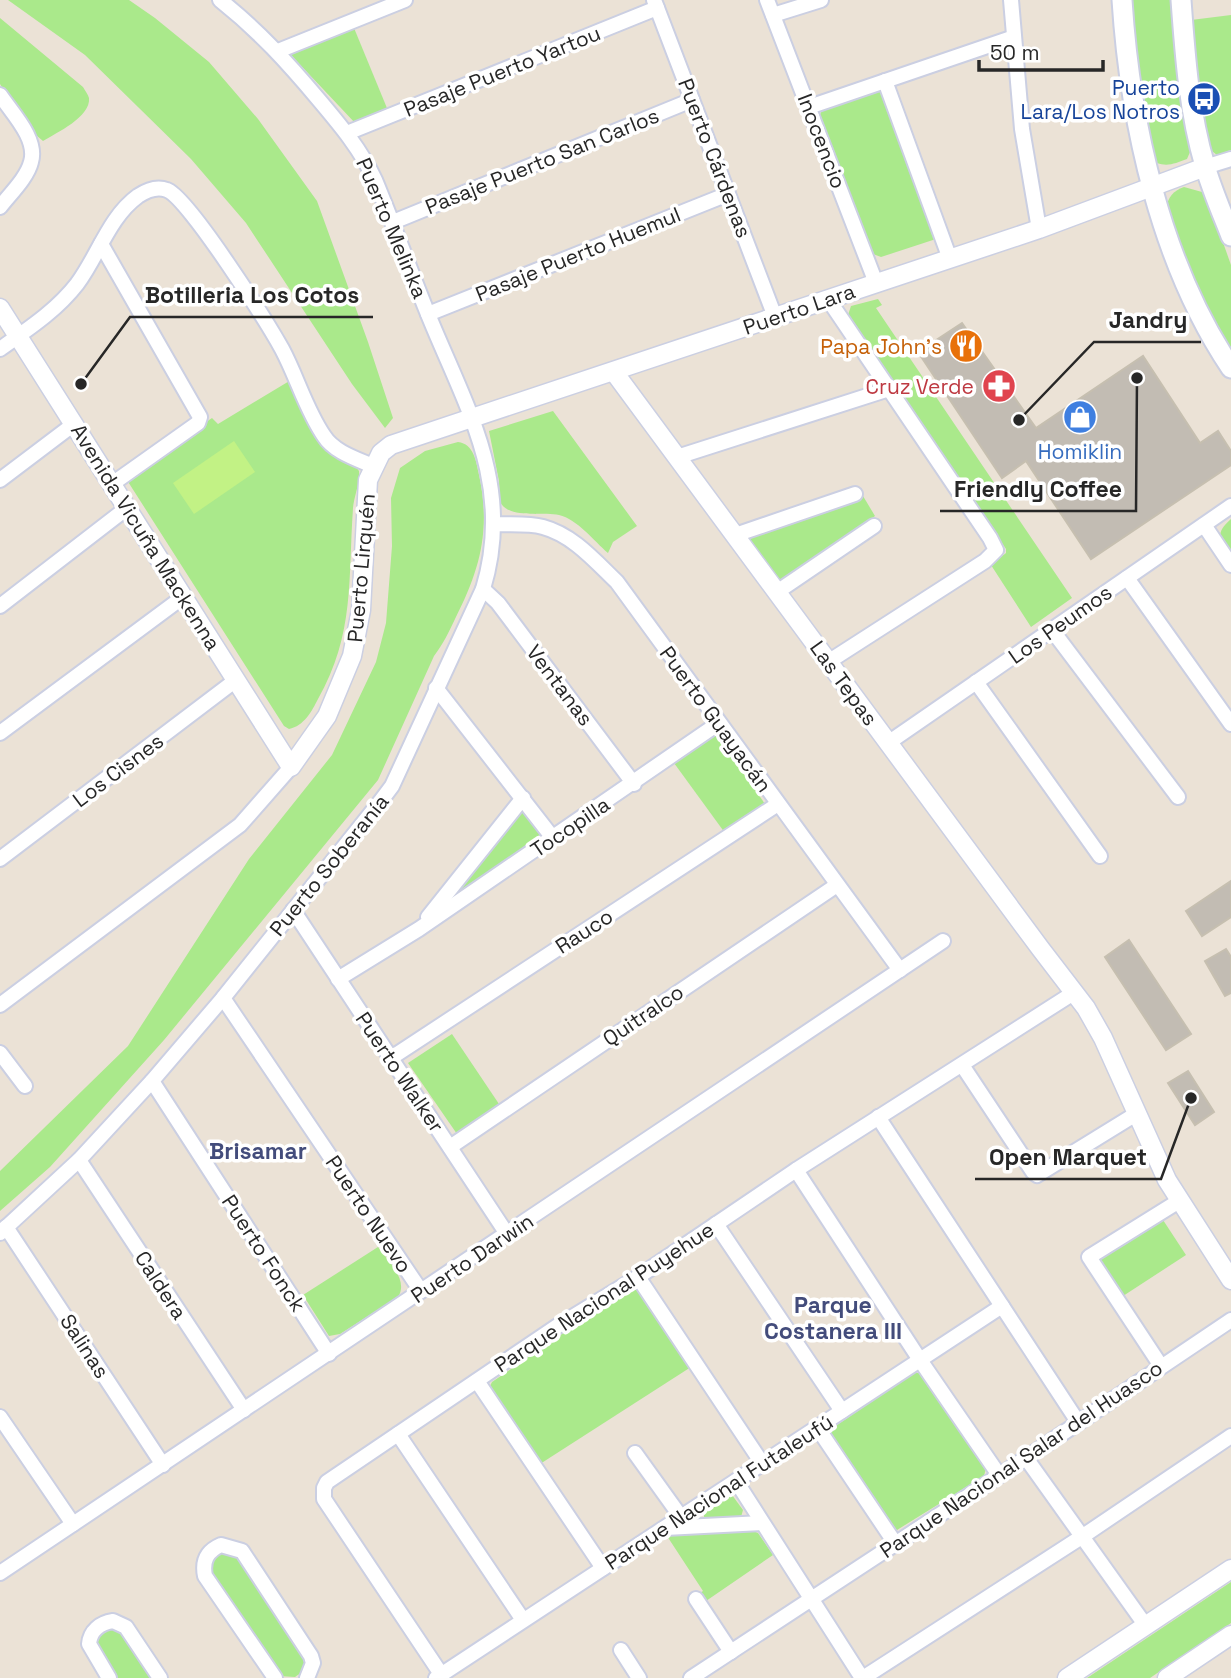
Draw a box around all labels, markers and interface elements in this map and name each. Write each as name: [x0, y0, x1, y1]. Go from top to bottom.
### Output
street label: Pasaje Puerto Yartou: [400, 19, 604, 123]
scale bar: [979, 28, 1103, 72]
text: 50 m: [990, 39, 1040, 66]
place label: Puerto Lara/Los Notros: [1020, 74, 1180, 125]
street label: Puerto Cárdenas: [672, 75, 758, 241]
bus stop icon: Puerto Lara/Los Notros: [1185, 80, 1223, 118]
street label: Inocencio: [792, 90, 852, 192]
street label: Pasaje Puerto San Carlos: [421, 102, 663, 220]
street label: Puerto Melinka: [350, 154, 434, 302]
street label: Pasaje Puerto Huemul: [471, 200, 685, 308]
callout: Botilleria Los Cotos: [130, 273, 373, 317]
street label: Puerto Lara: [739, 277, 859, 341]
text: Botilleria Los Cotos: [145, 280, 359, 310]
callout: Jandry: [1094, 298, 1201, 342]
text: Jandry: [1109, 305, 1187, 335]
restaurant icon: Papa John's: [947, 327, 985, 365]
place label: Papa John's: [820, 333, 942, 360]
pharmacy icon: Cruz Verde: [980, 367, 1018, 405]
place label: Cruz Verde: [866, 373, 974, 400]
shop icon: Homiklin: [1061, 398, 1099, 436]
street label: Avenida Vicuña Mackenna: [65, 419, 227, 655]
place label: Homiklin: [1038, 438, 1122, 465]
callout: Friendly Coffee: [940, 467, 1136, 511]
text: Friendly Coffee: [954, 474, 1122, 504]
street label: Puerto Lirquén: [341, 492, 381, 644]
street label: Los Peumos: [1003, 578, 1117, 670]
street label: Las Tepas: [804, 635, 884, 731]
street label: Ventanas: [521, 639, 599, 731]
street label: Puerto Guayacán: [654, 641, 778, 797]
street label: Los Cisnes: [67, 727, 169, 813]
street label: Puerto Soberanía: [263, 789, 395, 941]
street label: Tocopilla: [525, 791, 615, 863]
street label: Rauco: [550, 902, 618, 960]
street label: Quitralco: [597, 978, 689, 1052]
street label: Puerto Walker: [350, 1007, 450, 1138]
callout: Open Marquet: [975, 1135, 1161, 1179]
district label: Brisamar: [209, 1136, 307, 1166]
text: Open Marquet: [989, 1142, 1147, 1172]
street label: Puerto Nuevo: [320, 1150, 418, 1278]
street label: Puerto Fonck: [216, 1189, 312, 1317]
street label: Puerto Darwin: [405, 1207, 539, 1309]
street label: Parque Nacional Puyehue: [489, 1216, 719, 1378]
street label: Caldera: [129, 1246, 193, 1324]
district label: Parque Costanera III: [764, 1290, 902, 1346]
street label: Salinas: [54, 1309, 116, 1383]
street label: Parque Nacional Salar del Huasco: [874, 1354, 1168, 1564]
street label: Parque Nacional Futaleufú: [600, 1408, 838, 1576]

